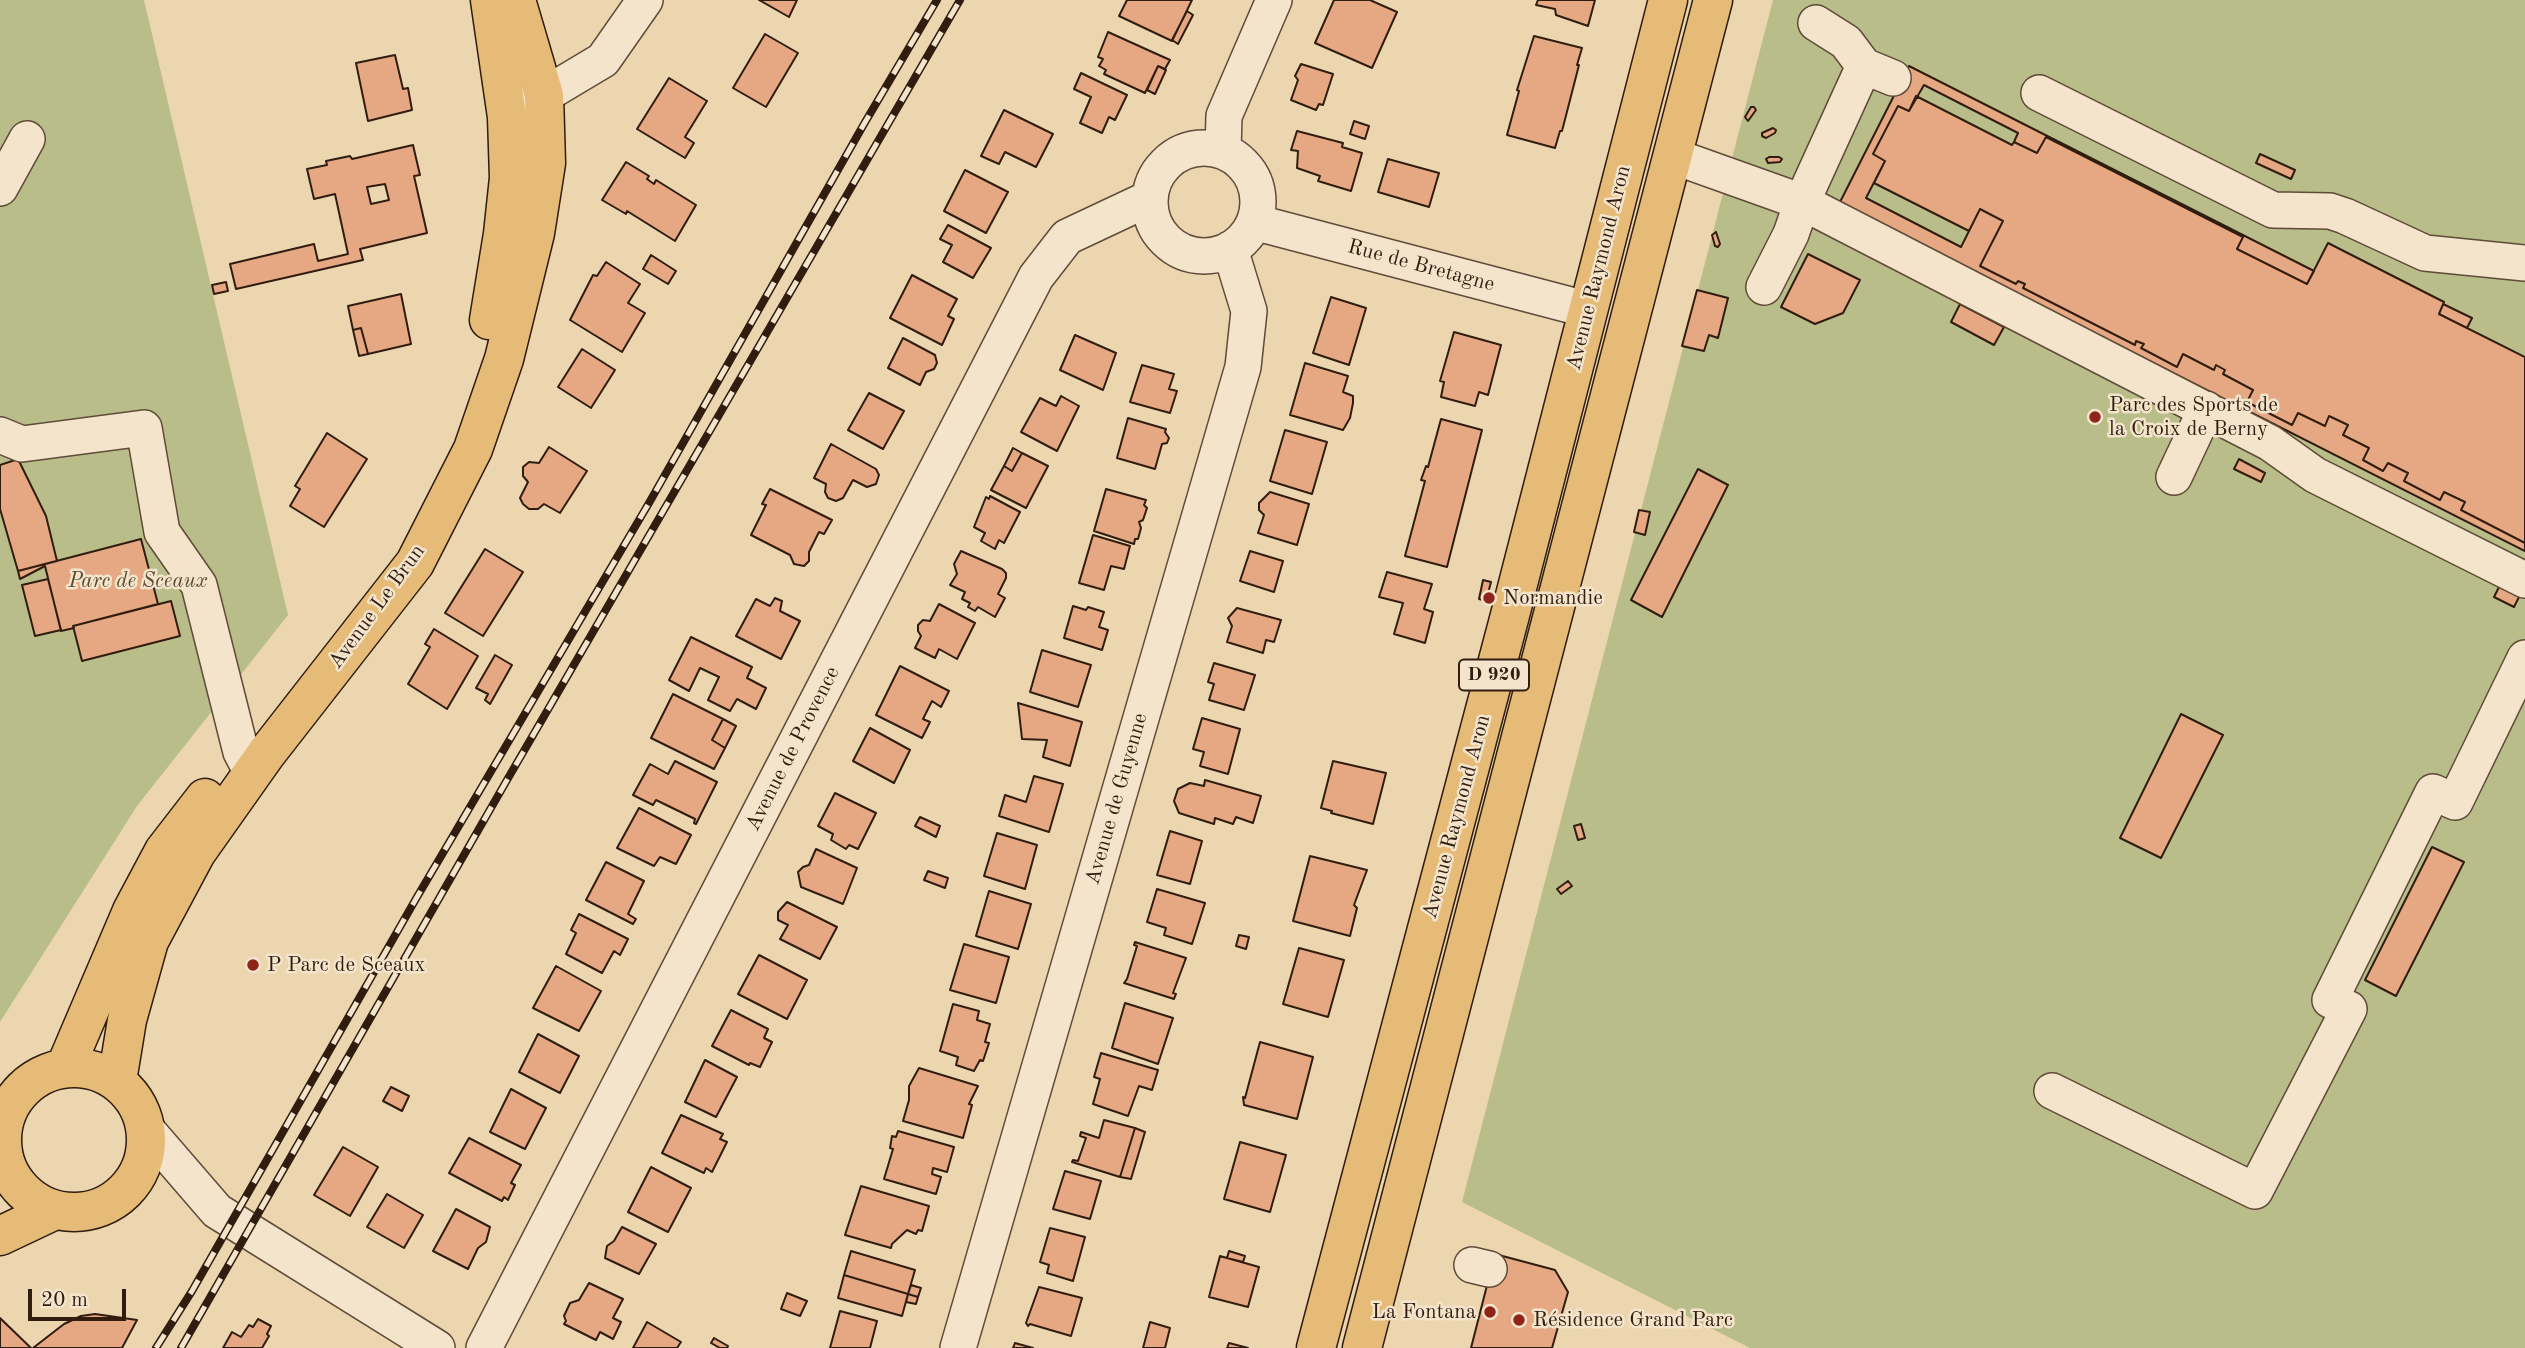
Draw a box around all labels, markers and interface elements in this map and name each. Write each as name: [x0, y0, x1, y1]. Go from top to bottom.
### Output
street label: Avenue Raymond Aron: [1561, 163, 1637, 373]
street label: Rue de Bretagne: [1345, 234, 1497, 298]
place label: Parc des Sports de la Croix de Berny: [2109, 392, 2278, 442]
marker: Parc des Sports de la Croix de Berny: [2087, 409, 2103, 425]
street label: Avenue Le Brun: [323, 540, 431, 674]
park label: Parc de Sceaux: [68, 568, 208, 594]
place label: Normandie: [1503, 585, 1603, 611]
marker: Normandie: [1481, 590, 1497, 606]
road number: D 920: [1459, 660, 1529, 690]
street label: Avenue de Provence: [741, 662, 845, 836]
street label: Avenue de Guyenne: [1080, 710, 1154, 888]
street label: Avenue Raymond Aron: [1418, 712, 1496, 922]
place label: P Parc de Sceaux: [267, 952, 425, 978]
marker: P Parc de Sceaux: [245, 957, 261, 973]
scale bar: [32, 1274, 130, 1318]
text: 20 m: [41, 1290, 88, 1311]
place label: La Fontana: [1372, 1299, 1476, 1325]
marker: La Fontana: [1482, 1304, 1498, 1320]
place label: Résidence Grand Parc: [1533, 1307, 1733, 1333]
marker: Résidence Grand Parc: [1511, 1312, 1527, 1328]

